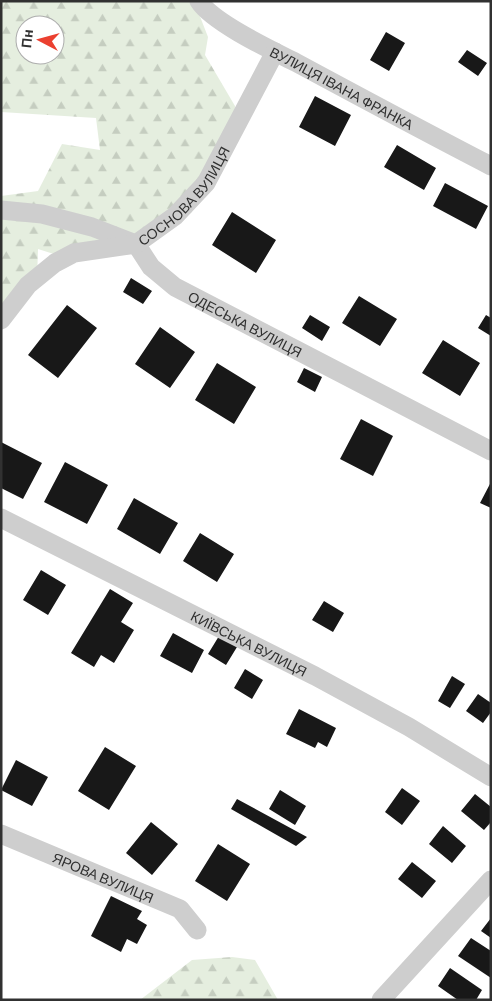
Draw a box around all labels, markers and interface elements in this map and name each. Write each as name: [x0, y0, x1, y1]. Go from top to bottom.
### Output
north arrow: [15, 15, 65, 65]
text: Пн: [17, 28, 36, 49]
street label: ВУЛИЦЯ ІВАНА ФРАНКА: [267, 43, 417, 133]
street label: СОСНОВА ВУЛИЦЯ: [134, 143, 232, 249]
street label: ОДЕСЬКА ВУЛИЦЯ: [185, 287, 305, 360]
street label: КИЇВСЬКА ВУЛИЦЯ: [188, 607, 310, 679]
street label: ЯРОВА ВУЛИЦЯ: [50, 848, 157, 906]

